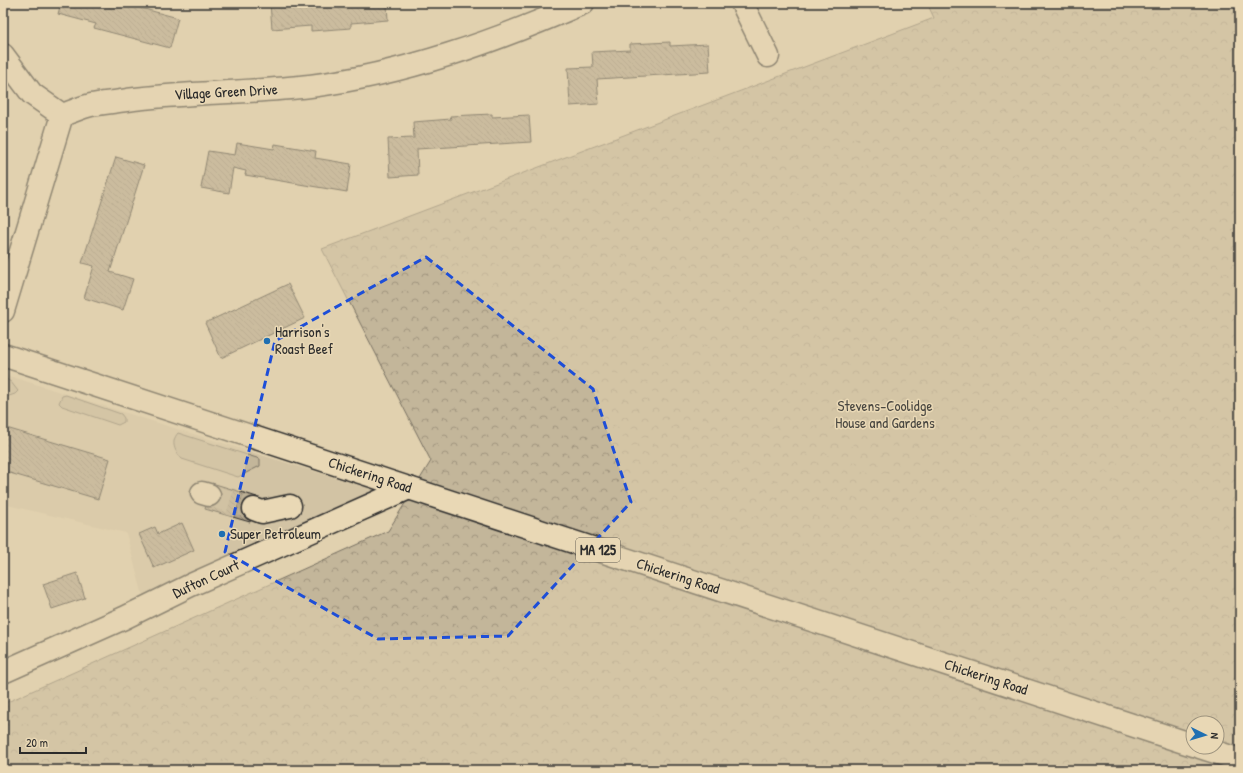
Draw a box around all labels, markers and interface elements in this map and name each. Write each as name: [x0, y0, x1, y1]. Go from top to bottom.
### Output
street label: Village Green Drive: [174, 78, 278, 105]
place label: Harrison's Roast Beef: [275, 321, 334, 359]
marker: Harrison's Roast Beef: [262, 336, 272, 346]
park label: Stevens-Coolidge House and Gardens: [835, 395, 935, 433]
street label: Chickering Road: [326, 451, 415, 498]
place label: Super Petroleum: [230, 523, 321, 544]
marker: Super Petroleum: [217, 529, 227, 539]
road number: MA 125: [576, 538, 620, 562]
street label: Chickering Road: [634, 552, 723, 599]
street label: Dufton Court: [169, 554, 243, 603]
street label: Chickering Road: [942, 653, 1031, 700]
north arrow: [1185, 715, 1225, 755]
scale bar: [20, 729, 86, 755]
text: N: [1208, 732, 1222, 740]
text: 20 m: [26, 734, 48, 751]

